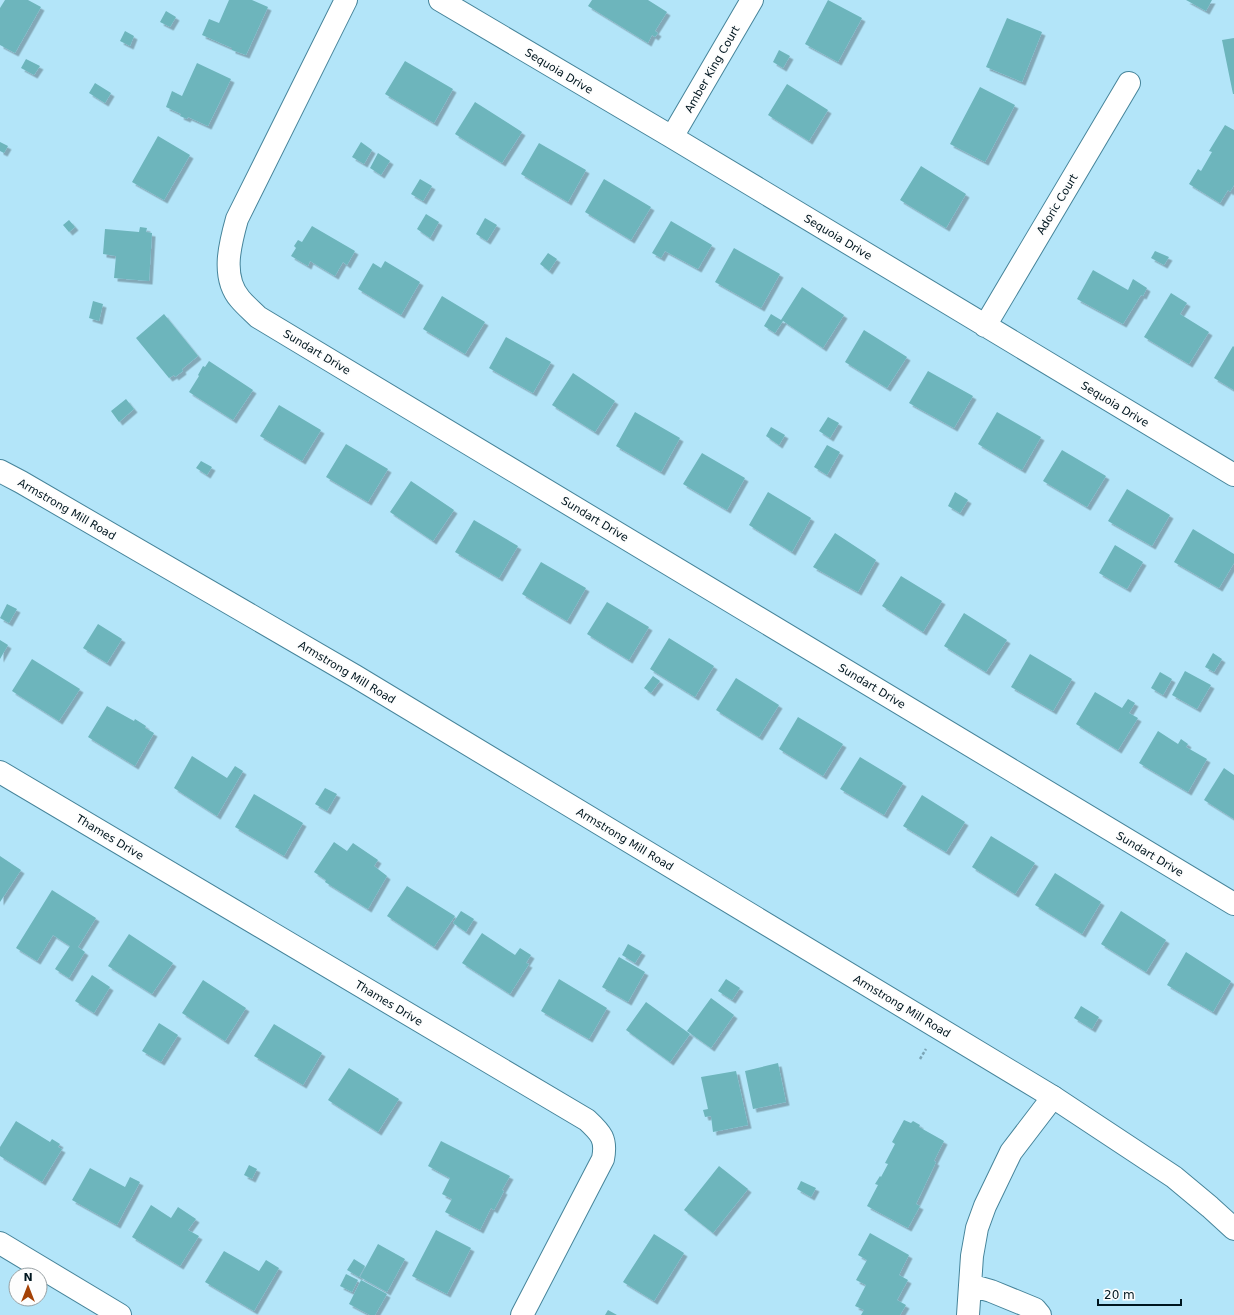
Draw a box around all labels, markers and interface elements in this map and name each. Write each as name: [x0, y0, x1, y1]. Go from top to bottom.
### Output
street label: Amber King Court: [682, 23, 743, 115]
street label: Sequoia Drive: [522, 46, 595, 97]
street label: Adoric Court: [1034, 171, 1081, 237]
street label: Sequoia Drive: [801, 212, 874, 263]
street label: Sundart Drive: [281, 327, 353, 378]
street label: Sequoia Drive: [1078, 379, 1151, 430]
street label: Armstrong Mill Road: [16, 476, 118, 543]
street label: Sundart Drive: [559, 494, 631, 545]
street label: Armstrong Mill Road: [296, 638, 398, 707]
street label: Sundart Drive: [836, 661, 908, 712]
street label: Armstrong Mill Road: [574, 805, 676, 874]
street label: Thames Drive: [73, 812, 146, 863]
street label: Sundart Drive: [1114, 829, 1186, 880]
street label: Armstrong Mill Road: [851, 972, 953, 1041]
street label: Thames Drive: [352, 978, 425, 1029]
north arrow: [8, 1267, 48, 1307]
text: N: [23, 1271, 33, 1284]
scale bar: [1098, 1281, 1181, 1307]
text: 20 m: [1104, 1288, 1135, 1302]

